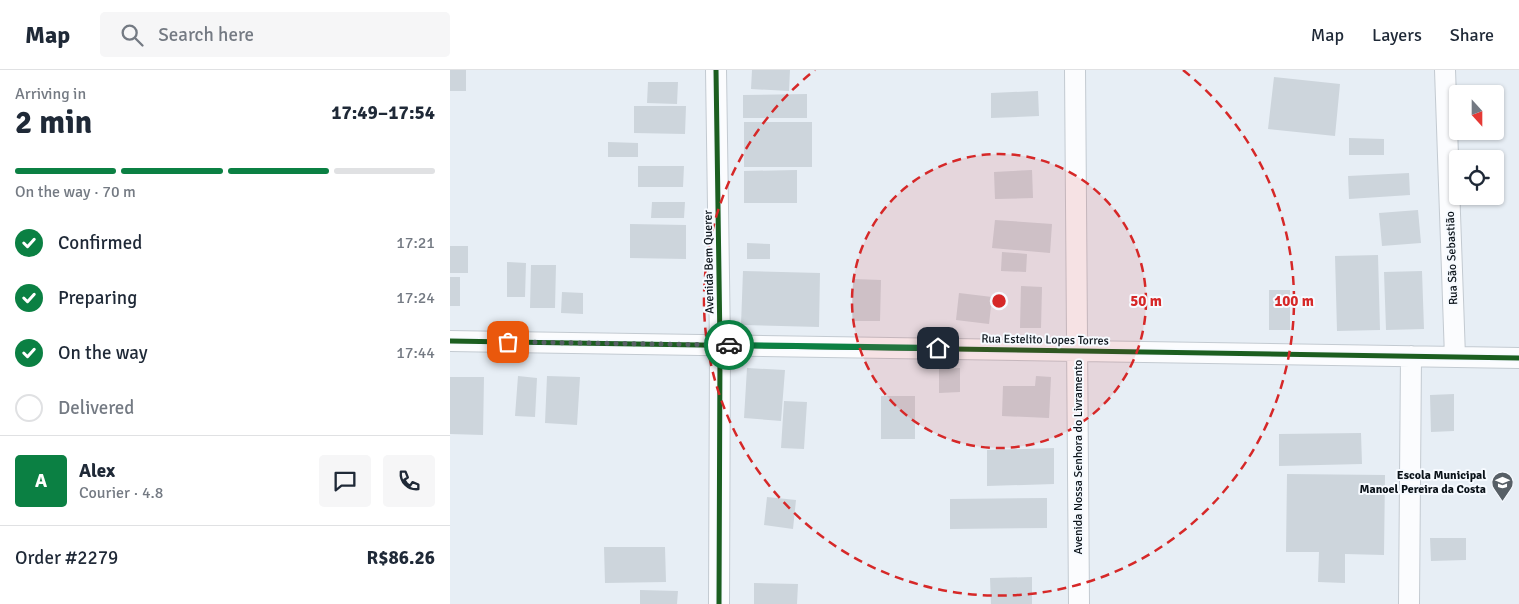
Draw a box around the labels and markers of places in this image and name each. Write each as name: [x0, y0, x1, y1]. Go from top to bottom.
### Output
centre of rings: [990, 292, 1008, 310]
pin: [487, 321, 529, 363]
pin: [917, 327, 959, 369]
place label: Escola Municipal Manoel Pereira da Costa: [1360, 468, 1486, 497]
school or university icon: Escola Municipal Manoel Pereira da Costa: [1490, 470, 1514, 501]

